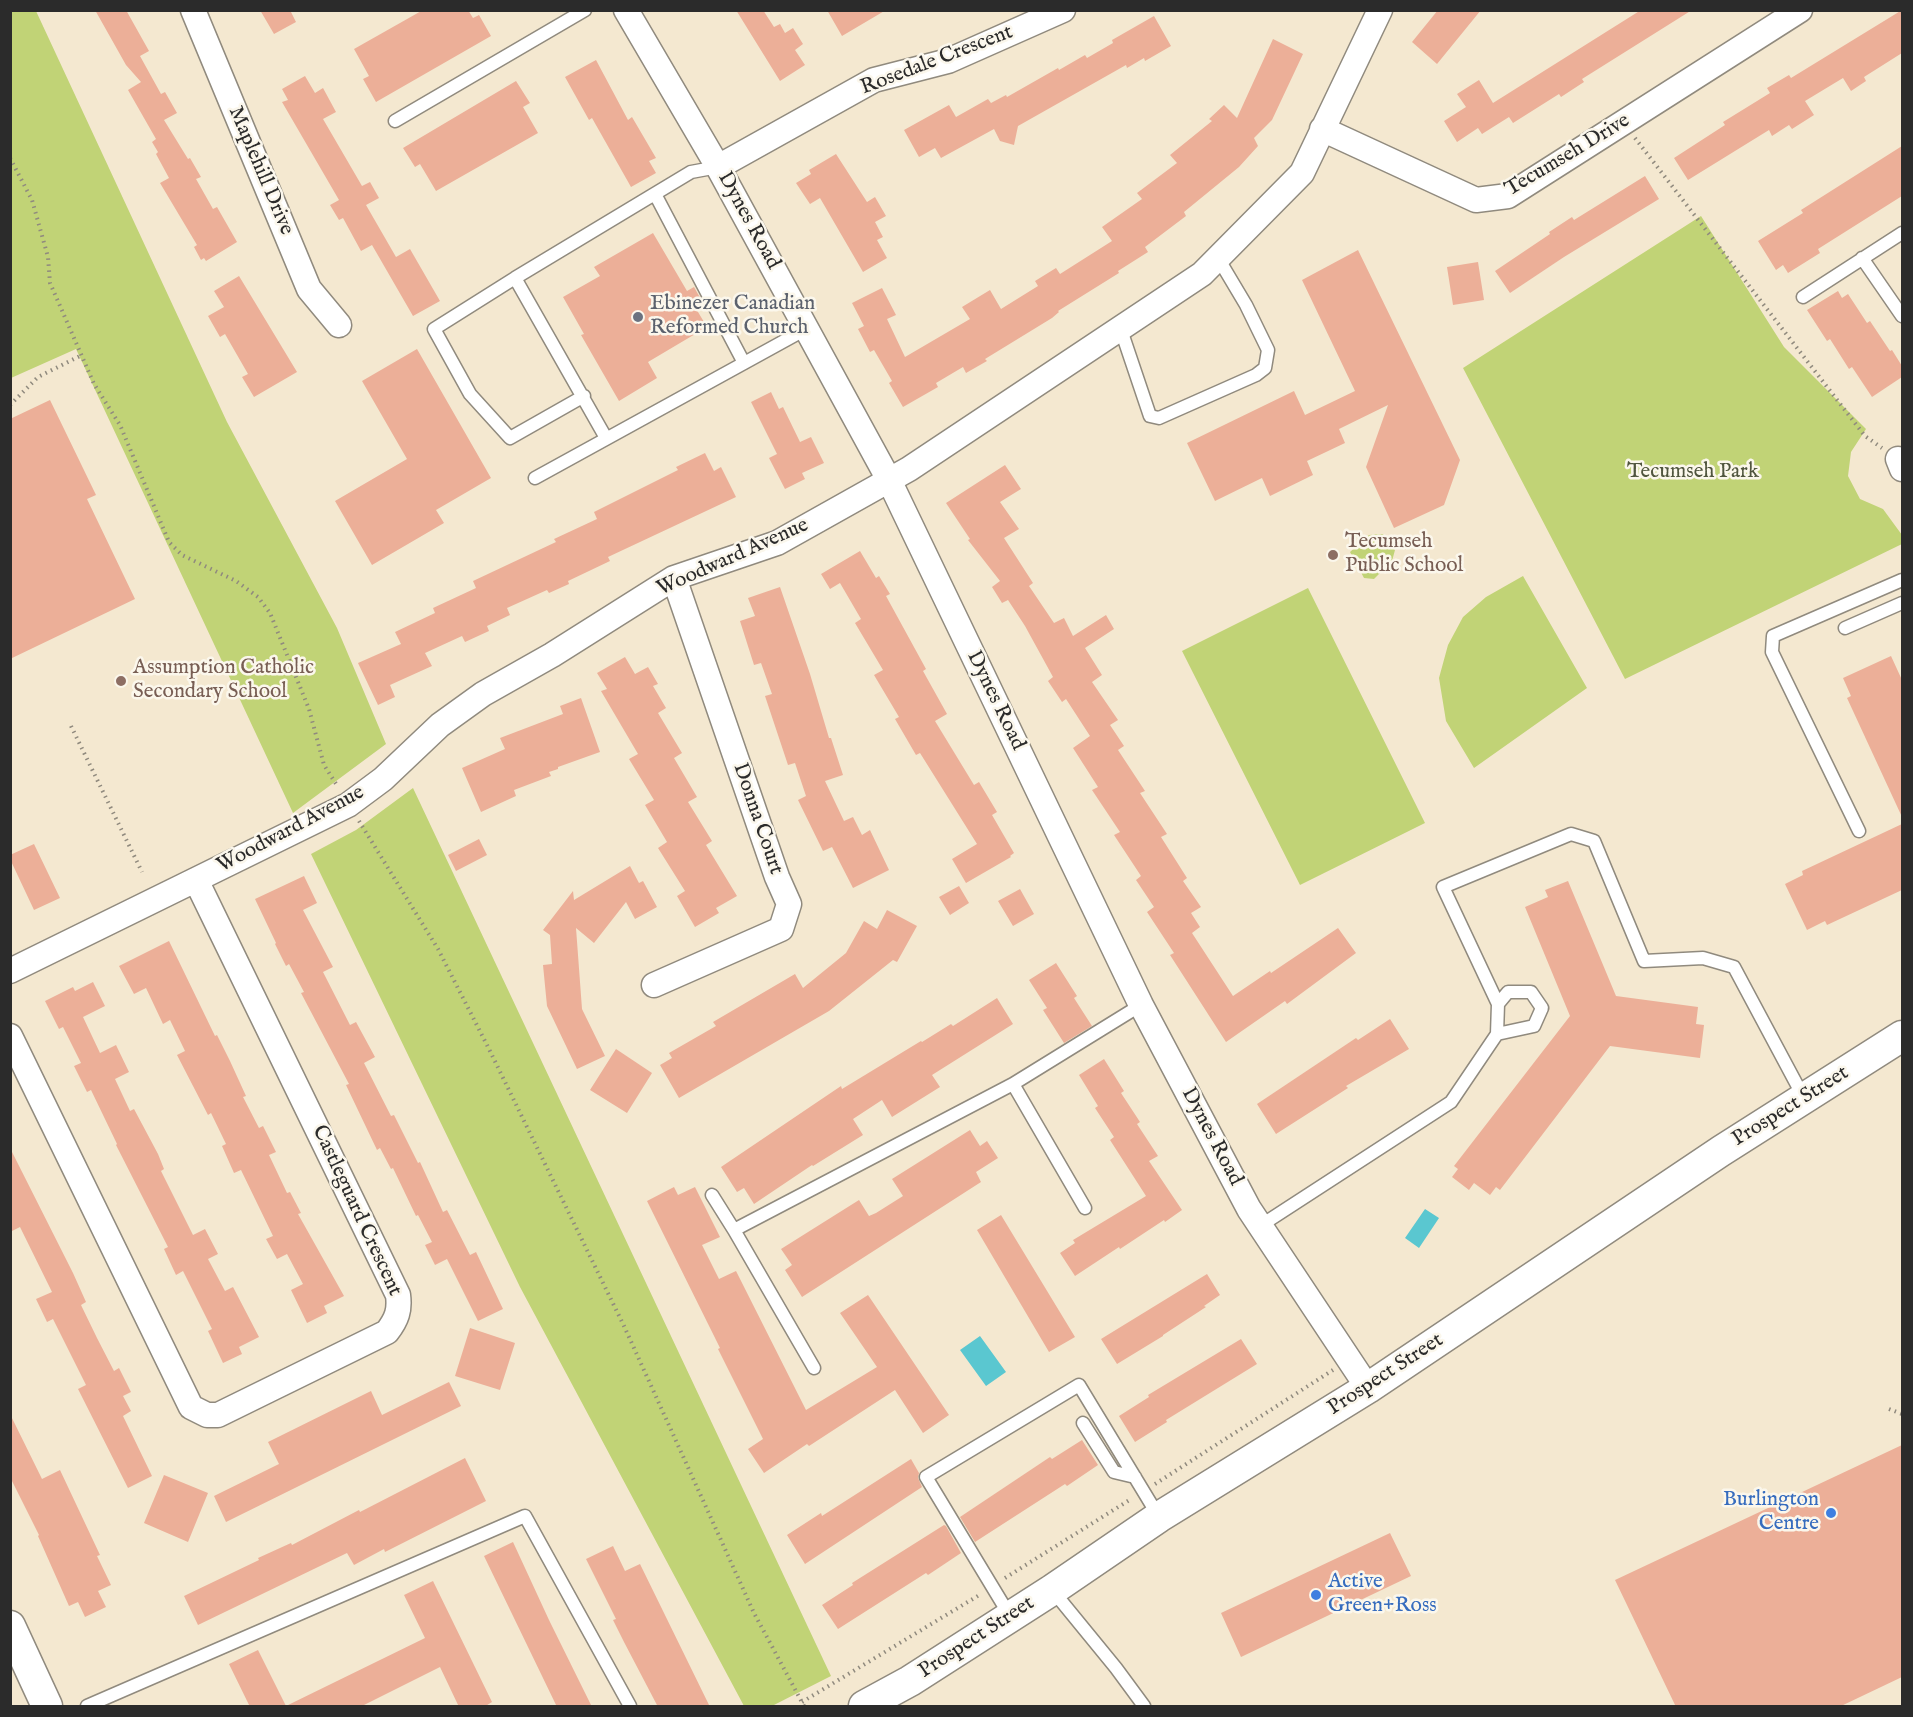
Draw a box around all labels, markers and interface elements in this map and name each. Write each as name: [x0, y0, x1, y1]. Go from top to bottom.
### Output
street label: Rosedale Crescent: [857, 20, 1017, 102]
street label: Maplehill Drive: [222, 103, 298, 239]
street label: Tecumseh Drive: [1501, 109, 1635, 203]
street label: Dynes Road: [711, 168, 785, 274]
place label: Ebinezer Canadian Reformed Church: [650, 292, 815, 342]
marker: Ebinezer Canadian Reformed Church: [631, 310, 645, 324]
park label: Tecumseh Park: [1627, 460, 1759, 486]
street label: Woodward Avenue: [653, 513, 813, 603]
place label: Tecumseh Public School: [1345, 530, 1463, 580]
marker: Tecumseh Public School: [1326, 548, 1340, 562]
street label: Dynes Road: [960, 647, 1030, 755]
place label: Assumption Catholic Secondary School: [133, 656, 314, 706]
marker: Assumption Catholic Secondary School: [114, 674, 128, 688]
street label: Donna Court: [726, 760, 788, 878]
street label: Woodward Avenue: [213, 781, 369, 879]
street label: Prospect Street: [1728, 1061, 1854, 1153]
street label: Dynes Road: [1175, 1084, 1247, 1190]
street label: Castleguard Crescent: [305, 1122, 407, 1300]
street label: Prospect Street: [1324, 1328, 1448, 1422]
place label: Burlington Centre: [1723, 1488, 1819, 1538]
marker: Burlington Centre: [1824, 1506, 1838, 1520]
place label: Active Green+Ross: [1328, 1570, 1437, 1620]
marker: Active Green+Ross: [1309, 1588, 1323, 1602]
street label: Prospect Street: [915, 1591, 1039, 1685]

